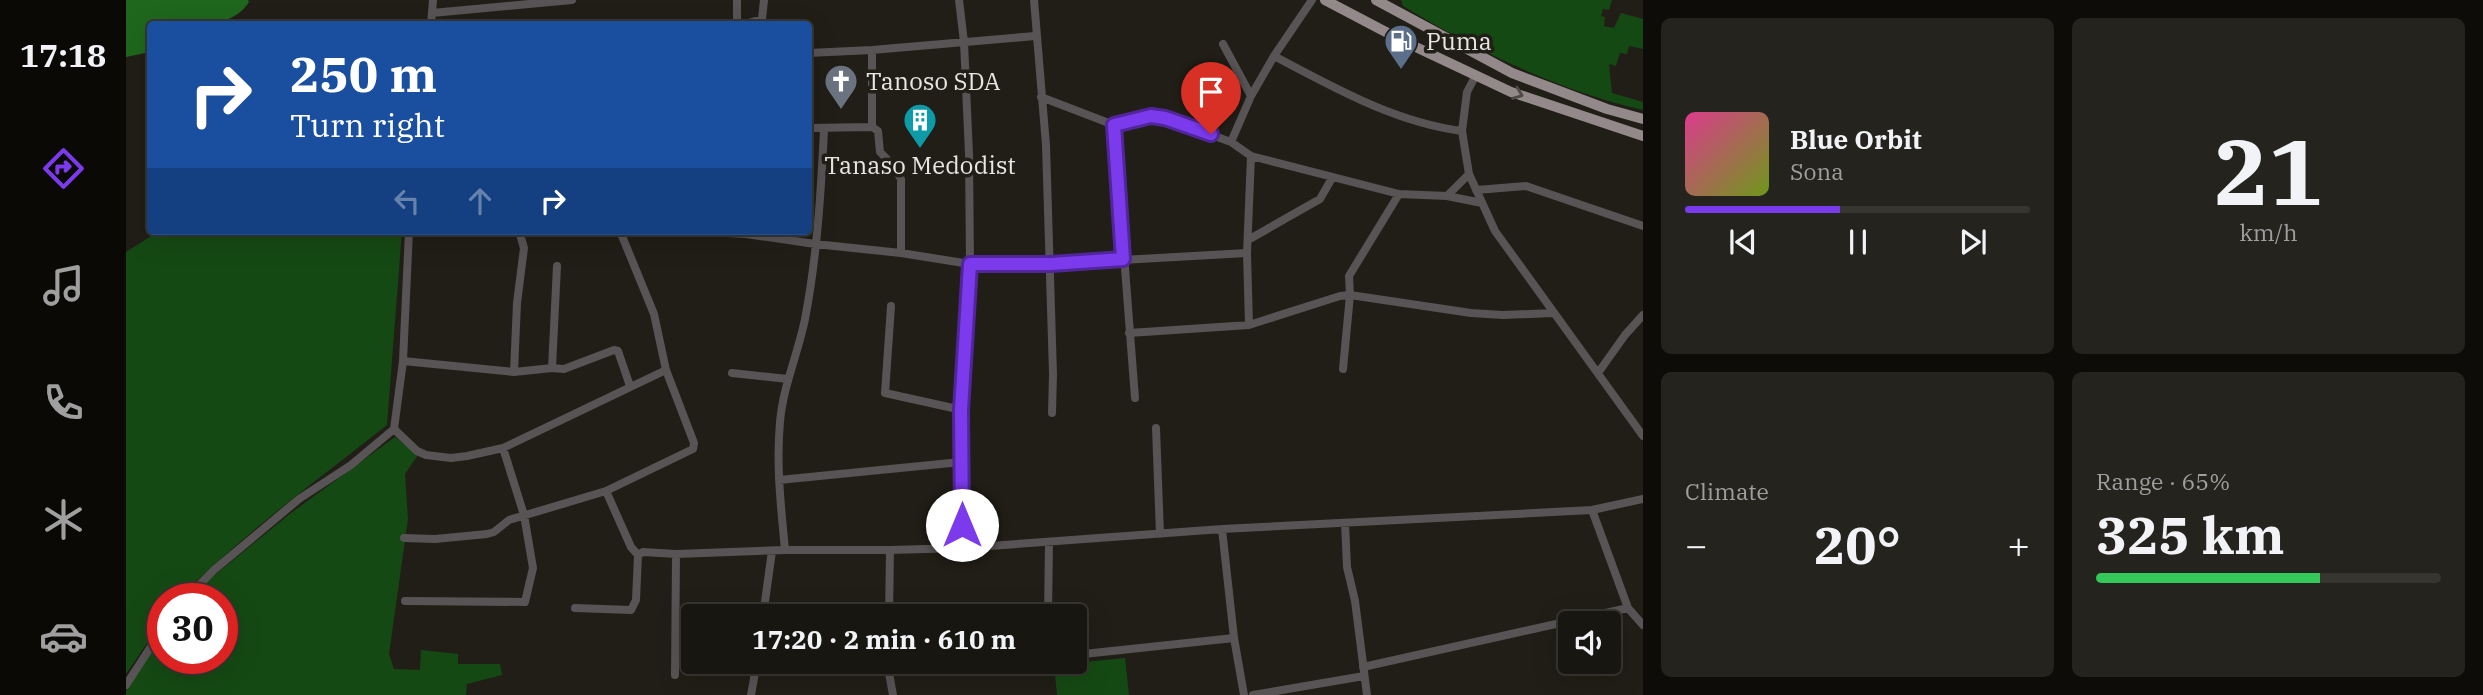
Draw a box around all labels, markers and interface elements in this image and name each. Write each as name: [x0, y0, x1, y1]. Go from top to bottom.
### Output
fuel station icon: Puma: [1382, 22, 1420, 71]
place label: Puma: [1426, 25, 1492, 57]
text: 17:18: [20, 34, 106, 76]
text: 250 m: [290, 42, 437, 105]
icon: right: [175, 49, 266, 140]
church icon: Tanoso SDA: [822, 62, 860, 111]
pin: [1181, 62, 1241, 134]
place label: Tanoso SDA: [866, 65, 1001, 97]
icon: arrive: [1192, 73, 1230, 111]
one-way arrow: [1512, 86, 1524, 100]
building icon: Tanaso Medodist: [901, 101, 939, 150]
text: Turn right: [290, 104, 445, 146]
text: 21: [2214, 112, 2323, 230]
text: Blue Orbit: [1790, 122, 1922, 156]
icon: directions: [39, 144, 88, 193]
place label: Tanaso Medodist: [824, 149, 1016, 181]
text: Sona: [1790, 156, 1844, 186]
icon: left: [388, 182, 426, 220]
icon: ahead: [461, 182, 499, 220]
icon: right: [534, 182, 572, 220]
text: km/h: [2239, 217, 2298, 247]
icon: previous: [1724, 223, 1762, 261]
icon: pause: [1839, 223, 1877, 261]
icon: next: [1954, 223, 1992, 261]
icon: music: [39, 261, 88, 310]
icon: phone: [39, 378, 88, 427]
text: Range · 65%: [2096, 466, 2230, 496]
text: Climate: [1685, 476, 1769, 506]
position arrow: [925, 488, 999, 562]
icon: climate: [39, 495, 88, 544]
text: 325 km: [2096, 501, 2285, 568]
text: 20°: [1814, 511, 1901, 578]
text: −: [1685, 520, 1708, 569]
text: +: [2007, 520, 2030, 569]
speed limit sign: 30: [147, 583, 238, 674]
map controls: [1558, 611, 1621, 674]
button: sound: [1558, 611, 1621, 674]
icon: car: [39, 612, 88, 661]
text: 17:20 · 2 min · 610 m: [752, 622, 1016, 656]

